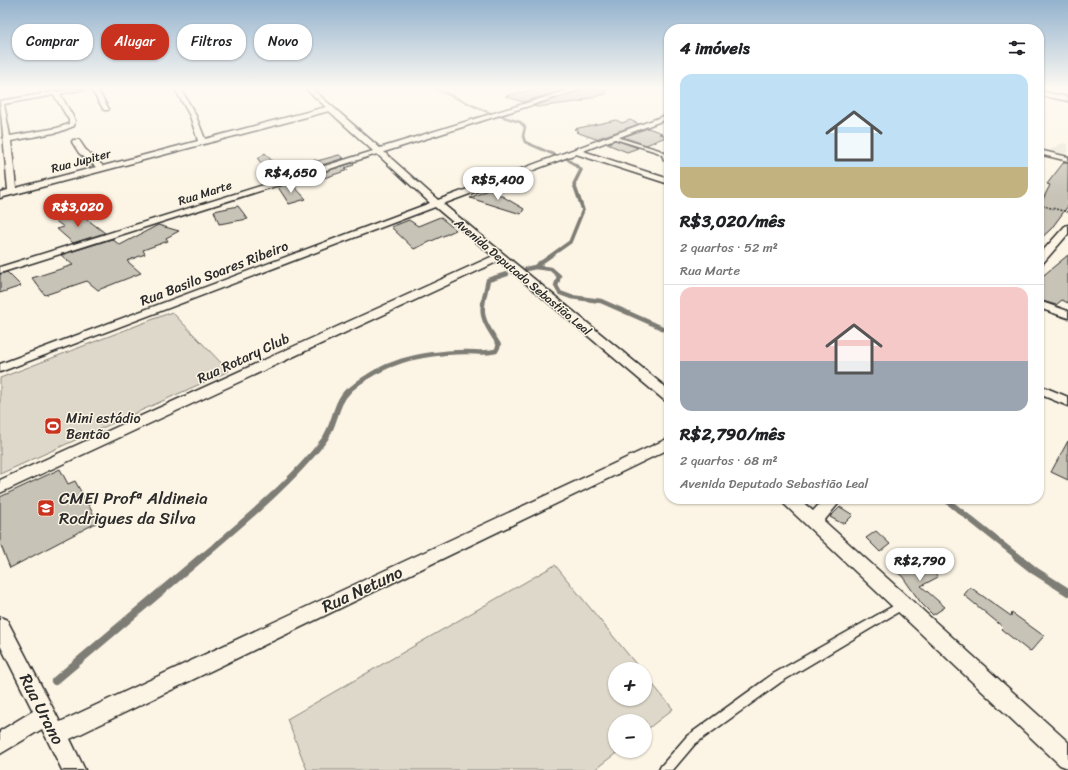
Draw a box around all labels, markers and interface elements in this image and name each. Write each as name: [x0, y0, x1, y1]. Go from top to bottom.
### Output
chip: Comprar: [12, 24, 93, 60]
chip: Alugar: [101, 24, 169, 60]
chip: Filtros: [177, 24, 246, 60]
chip: Novo: [254, 24, 312, 60]
text: 4 imóveis: [680, 33, 750, 63]
icon: filters: [1006, 37, 1028, 59]
icon: home: [818, 100, 890, 172]
street label: Rua Jupiter: [49, 142, 114, 180]
pin: R$4,650: [254, 160, 328, 194]
text: R$4,650: [265, 161, 317, 184]
pin: R$5,400: [461, 167, 535, 201]
text: R$5,400: [472, 168, 524, 191]
street label: Rua Marte: [175, 174, 235, 212]
pin: R$3,020: [41, 194, 115, 228]
text: R$3,020: [52, 195, 104, 218]
text: R$3,020/mês: [680, 206, 785, 236]
street label: Avenida Deputado Sebastião Leal: [449, 212, 597, 342]
street label: Rua Basilo Soares Ribeiro: [136, 234, 292, 313]
text: 2 quartos · 52 m²: [680, 236, 778, 259]
text: Rua Marte: [680, 259, 740, 282]
icon: home: [818, 313, 890, 385]
street label: Rua Rotary Club: [193, 326, 294, 391]
place label: Mini estádio Bentão: [66, 406, 141, 447]
sports icon: Mini estádio Bentão: [43, 416, 63, 436]
text: R$2,790/mês: [680, 419, 785, 449]
text: 2 quartos · 68 m²: [680, 449, 778, 472]
text: Avenida Deputado Sebastião Leal: [680, 472, 868, 495]
place label: CMEI Profª Aldineia Rodrigues da Silva: [59, 483, 208, 533]
school or university icon: CMEI Profª Aldineia Rodrigues da Silva: [36, 498, 56, 518]
pin: R$2,790: [883, 548, 957, 582]
text: R$2,790: [894, 549, 946, 572]
street label: Rua Netuno: [316, 557, 408, 621]
map controls: [608, 662, 652, 758]
button: +: [608, 662, 652, 706]
street label: Rua Urano: [11, 668, 73, 750]
button: −: [608, 714, 652, 758]

